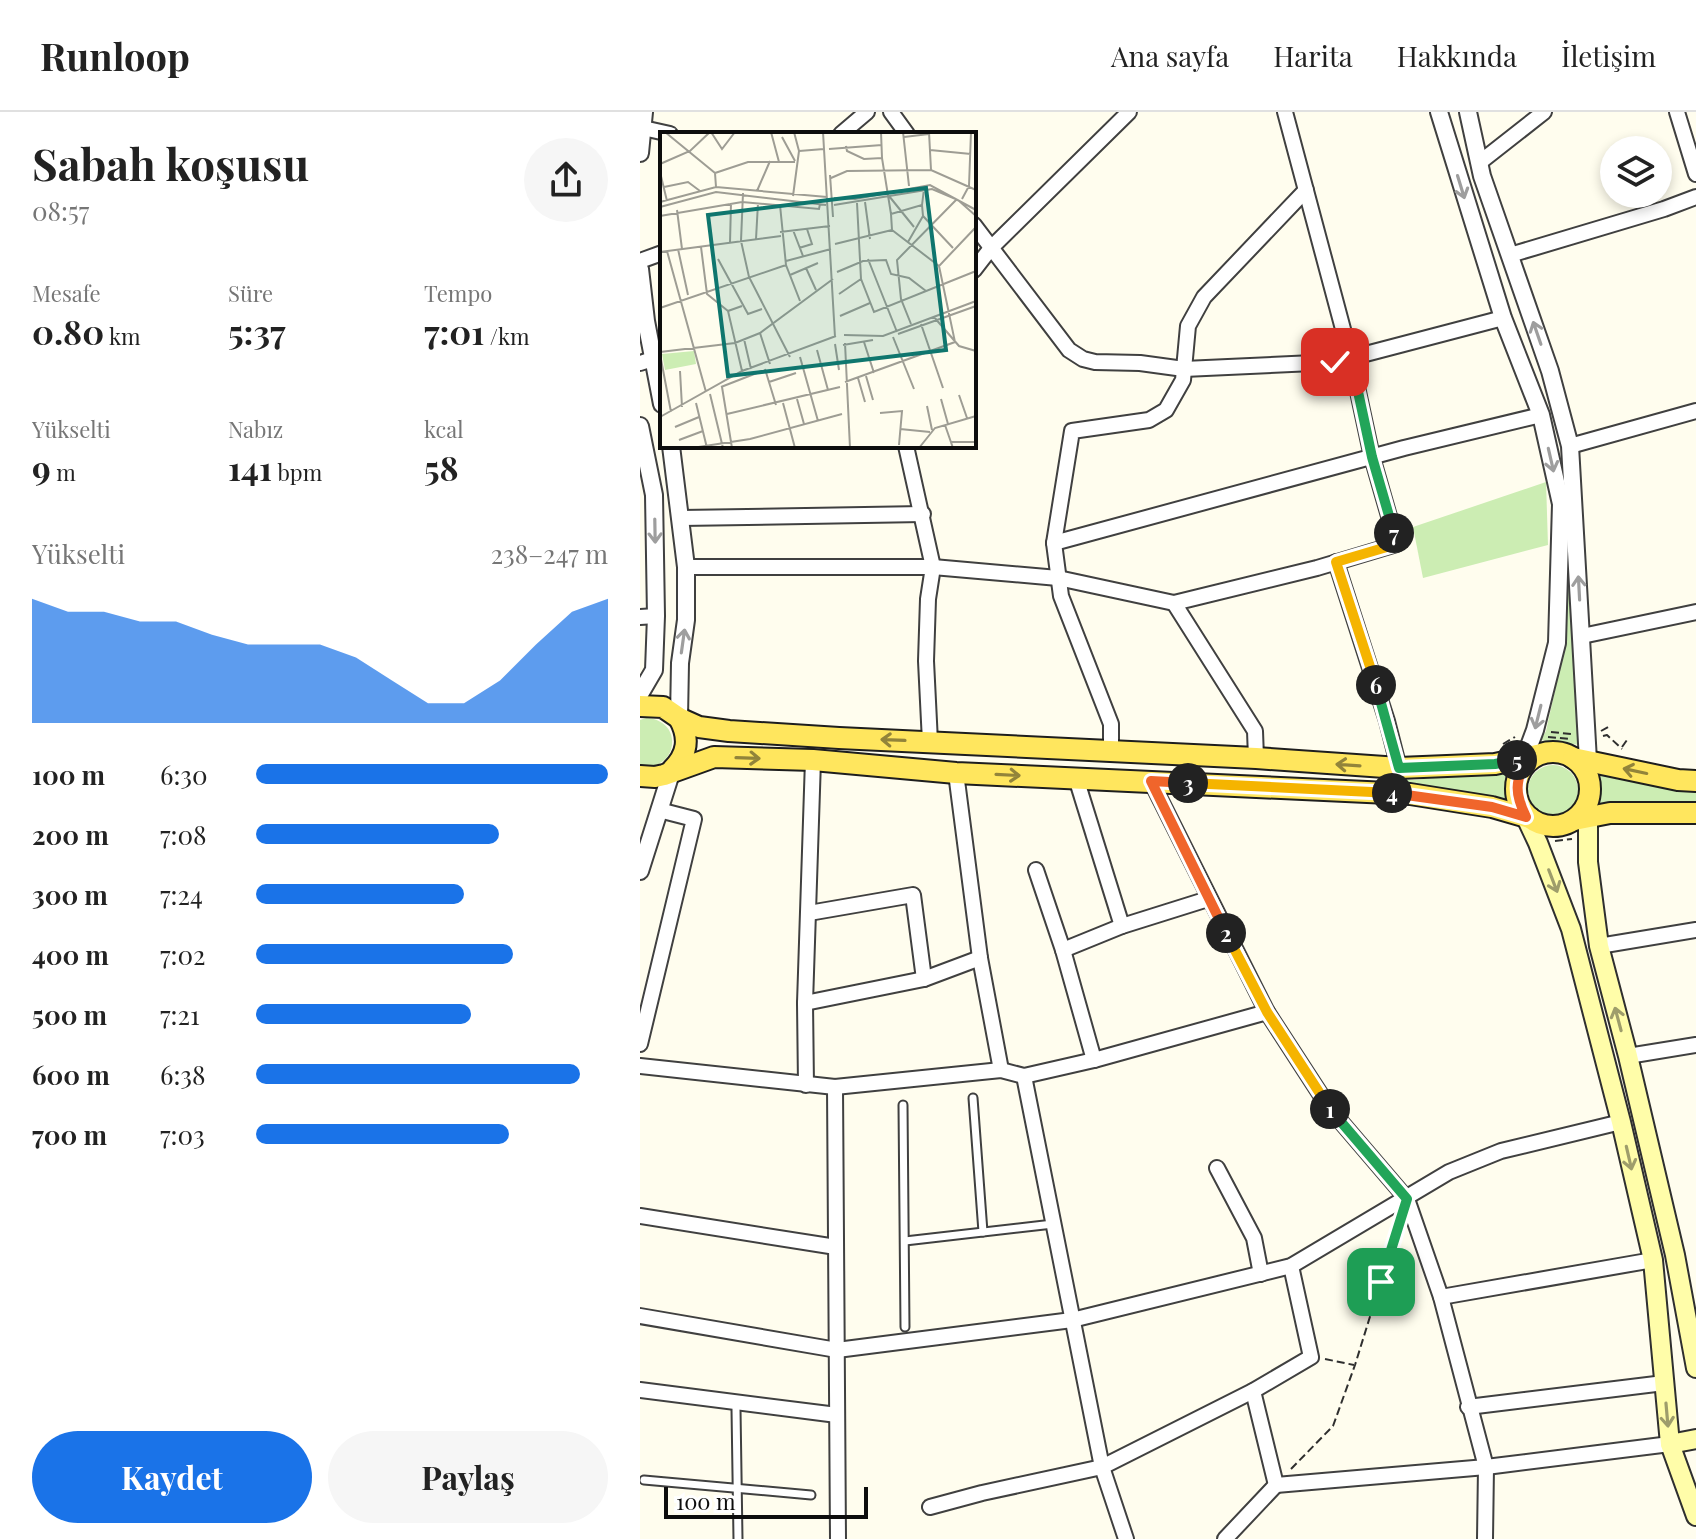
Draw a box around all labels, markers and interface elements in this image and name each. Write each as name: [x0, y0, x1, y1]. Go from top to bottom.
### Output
text: Runloop: [40, 30, 190, 81]
text: Ana sayfa: [1111, 37, 1229, 74]
text: Harita: [1273, 37, 1353, 74]
text: Hakkında: [1397, 37, 1517, 74]
text: İletişim: [1561, 37, 1656, 74]
inset map: [660, 132, 976, 448]
text: Sabah koşusu: [32, 133, 309, 192]
map controls: [1600, 136, 1672, 208]
button: layers: [1600, 136, 1672, 208]
button: share: [524, 138, 608, 222]
one-way arrow: [1454, 173, 1469, 199]
text: 08:57: [32, 193, 89, 228]
text: Mesafe: [32, 278, 101, 308]
text: Süre: [228, 278, 273, 308]
text: Tempo: [424, 278, 492, 308]
text: 0.80: [32, 308, 104, 354]
text: 5:37: [228, 308, 286, 354]
text: 7:01: [424, 308, 484, 354]
text: km: [104, 321, 141, 351]
text: /km: [484, 321, 530, 351]
one-way arrow: [1528, 321, 1543, 346]
pin: [1301, 328, 1369, 396]
icon: check: [1313, 340, 1357, 384]
text: Yükselti: [32, 414, 111, 444]
text: Nabız: [228, 414, 283, 444]
text: kcal: [424, 414, 463, 444]
text: 9: [32, 444, 51, 490]
text: 141: [228, 444, 272, 490]
text: 58: [424, 444, 459, 490]
one-way arrow: [1544, 447, 1559, 472]
text: m: [51, 457, 76, 487]
text: bpm: [272, 457, 322, 487]
pin: 7: [1374, 513, 1414, 553]
one-way arrow: [647, 517, 662, 544]
text: 7: [1389, 518, 1399, 548]
text: Yükselti: [32, 536, 125, 571]
text: 238–247 m: [491, 536, 608, 571]
one-way arrow: [1571, 575, 1586, 602]
one-way arrow: [676, 628, 691, 654]
pin: 6: [1356, 665, 1396, 705]
text: 6: [1370, 670, 1382, 700]
one-way arrow: [1530, 703, 1545, 729]
one-way arrow: [880, 733, 907, 748]
pin: 5: [1497, 740, 1537, 780]
text: 5: [1512, 745, 1522, 775]
one-way arrow: [734, 751, 761, 766]
text: 100 m: [32, 757, 105, 792]
text: 6:30: [160, 757, 208, 792]
one-way arrow: [1335, 757, 1362, 772]
one-way arrow: [1622, 762, 1648, 777]
pin: 3: [1168, 763, 1208, 803]
one-way arrow: [994, 768, 1021, 783]
text: 3: [1183, 768, 1193, 798]
pin: 4: [1372, 773, 1412, 813]
text: 4: [1386, 778, 1398, 808]
text: 200 m: [32, 817, 109, 852]
text: 7:08: [160, 817, 207, 852]
one-way arrow: [1547, 868, 1561, 892]
text: 300 m: [32, 877, 108, 912]
text: 7:24: [160, 877, 203, 912]
pin: 2: [1206, 913, 1246, 953]
text: 2: [1220, 918, 1232, 948]
text: 400 m: [32, 937, 109, 972]
text: 7:02: [160, 937, 206, 972]
text: 500 m: [32, 997, 107, 1032]
text: 7:21: [160, 997, 200, 1032]
one-way arrow: [1610, 1006, 1625, 1032]
text: 600 m: [32, 1057, 110, 1092]
text: 6:38: [160, 1057, 206, 1092]
pin: 1: [1310, 1089, 1350, 1129]
text: 1: [1326, 1094, 1334, 1124]
text: 700 m: [32, 1117, 107, 1152]
text: 7:03: [160, 1117, 205, 1152]
one-way arrow: [1623, 1145, 1638, 1170]
pin: [1347, 1248, 1415, 1316]
icon: arrive: [1359, 1260, 1403, 1304]
one-way arrow: [1660, 1401, 1675, 1428]
button: Kaydet: [32, 1431, 312, 1523]
button: Paylaş: [328, 1431, 608, 1523]
scale bar: [664, 1483, 868, 1519]
text: 100 m: [676, 1486, 736, 1516]

